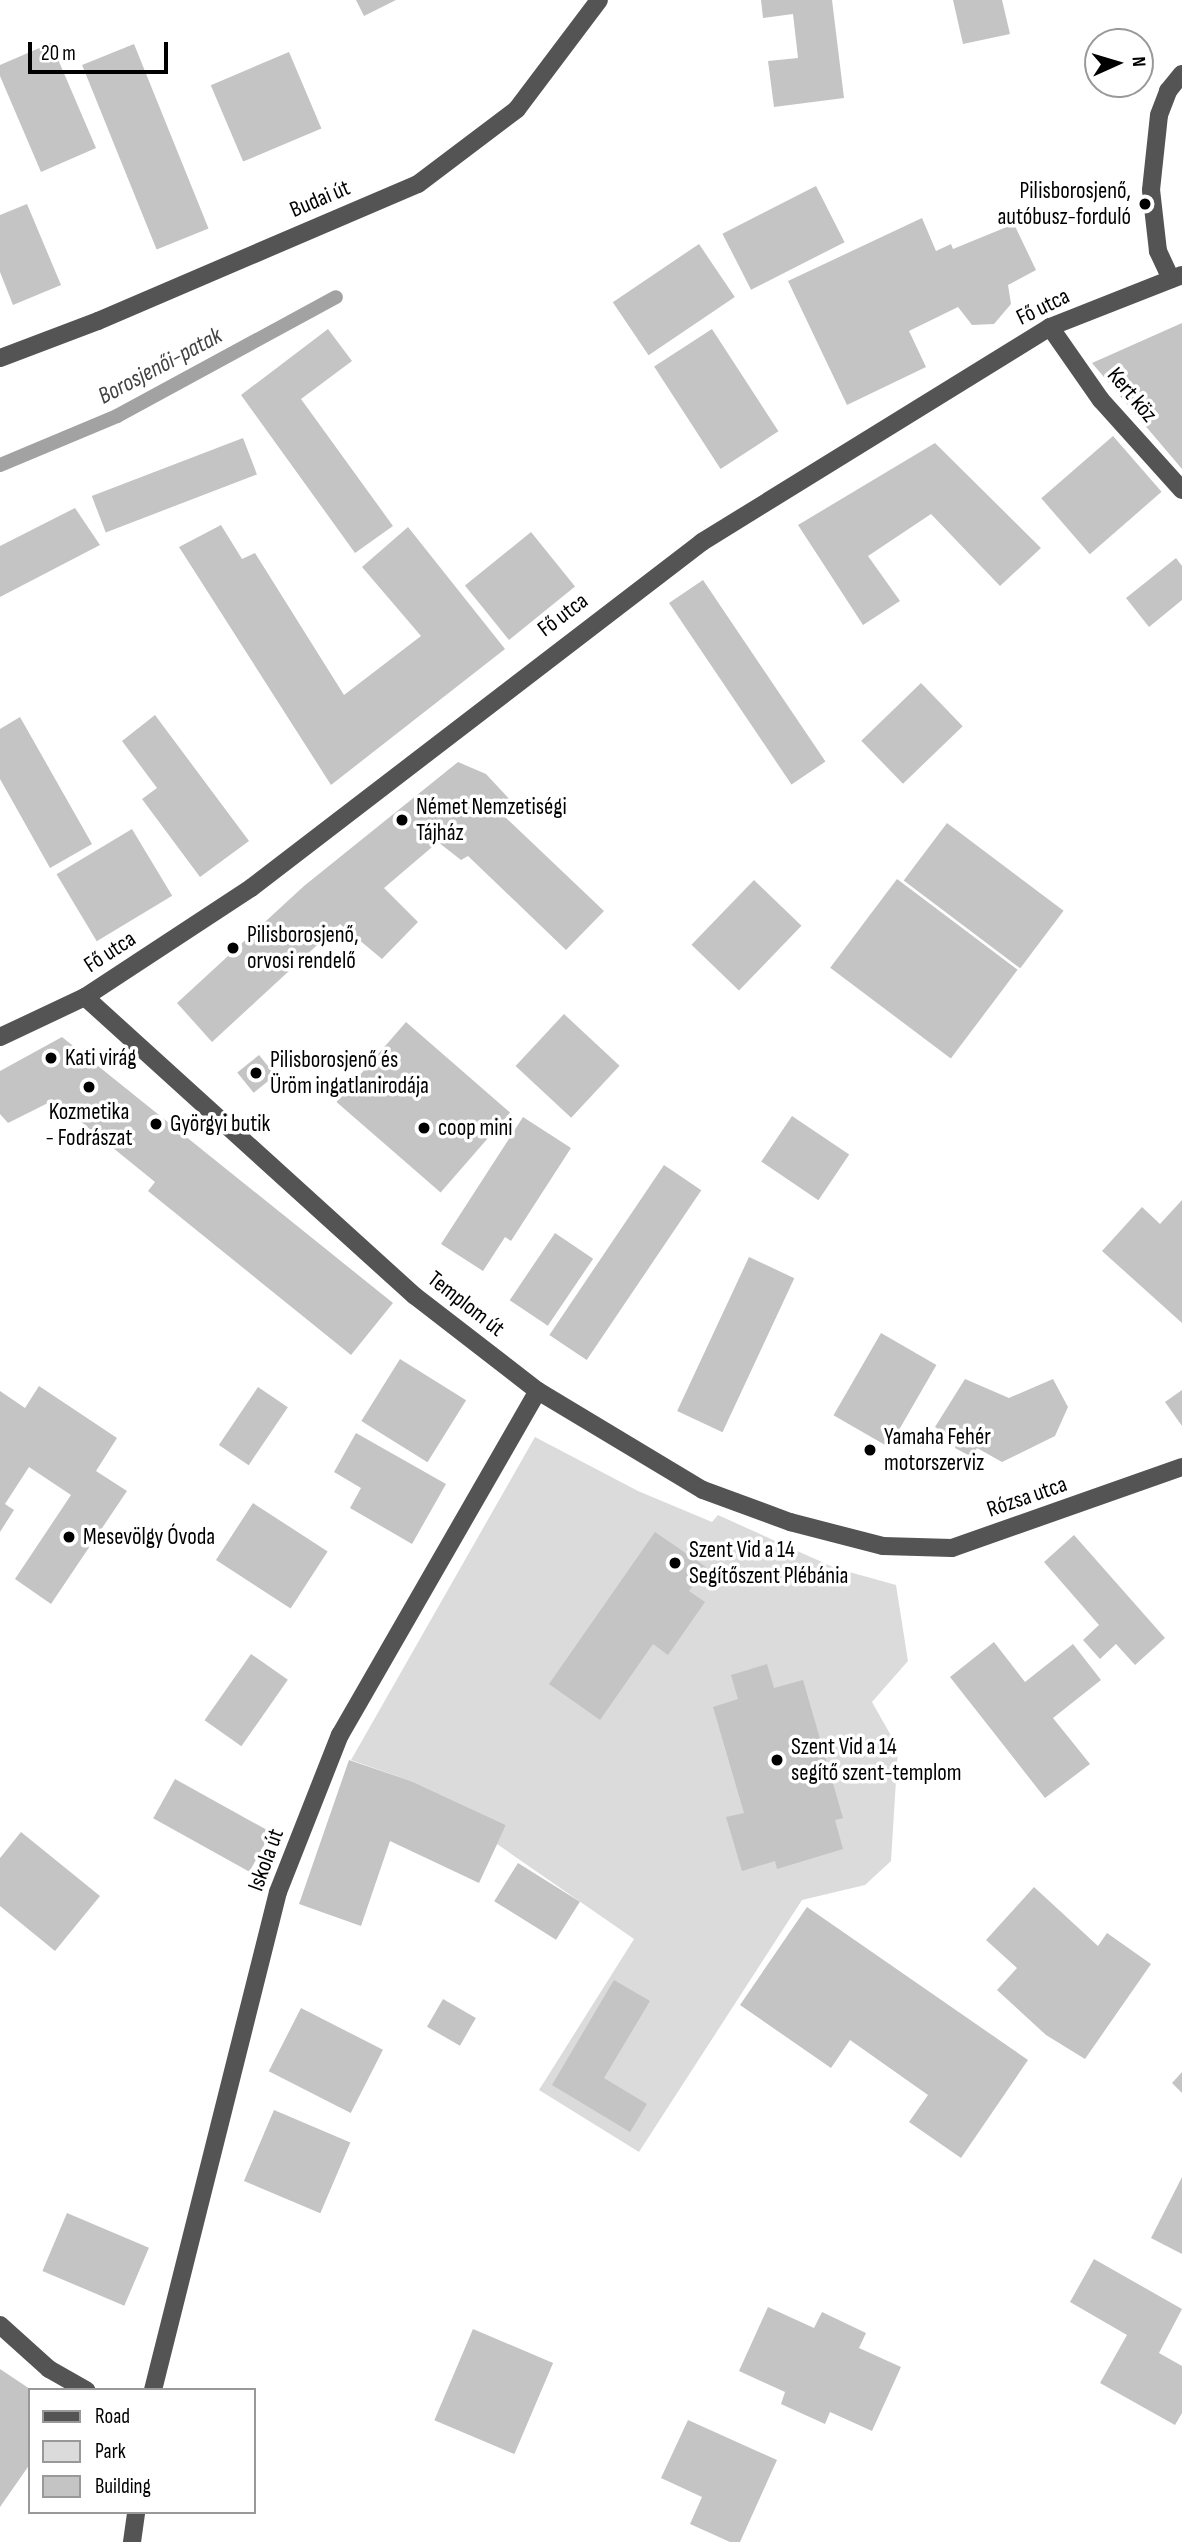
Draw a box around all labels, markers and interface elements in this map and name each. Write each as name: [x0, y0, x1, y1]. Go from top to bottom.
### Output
scale bar: [32, 28, 172, 72]
north arrow: [1084, 28, 1154, 98]
text: 20 m: [41, 41, 76, 66]
text: N: [1127, 56, 1150, 68]
street label: Budai út: [286, 174, 354, 224]
place label: Pilisborosjenő, autóbusz-forduló: [997, 177, 1131, 231]
marker: Pilisborosjenő, autóbusz-forduló: [1137, 196, 1153, 212]
street label: Fő utca: [1012, 282, 1074, 332]
water label: Borosjenői-patak: [93, 321, 227, 411]
street label: Kert köz: [1101, 362, 1163, 428]
street label: Fő utca: [532, 587, 594, 643]
place label: Német Nemzetiségi Tájház: [416, 793, 567, 847]
marker: Német Nemzetiségi Tájház: [394, 812, 410, 828]
place label: Pilisborosjenő, orvosi rendelő: [247, 921, 359, 975]
street label: Fő utca: [79, 925, 141, 979]
marker: Pilisborosjenő, orvosi rendelő: [225, 940, 241, 956]
place label: Kati virág: [65, 1044, 137, 1072]
place label: Pilisborosjenő és Üröm ingatlanirodája: [270, 1046, 429, 1100]
marker: Kati virág: [43, 1050, 59, 1066]
marker: Pilisborosjenő és Üröm ingatlanirodája: [248, 1065, 264, 1081]
marker: Kozmetika - Fodrászat: [81, 1079, 97, 1095]
place label: Kozmetika - Fodrászat: [46, 1098, 132, 1152]
place label: Györgyi butik: [170, 1110, 270, 1138]
place label: coop mini: [438, 1114, 513, 1142]
marker: Györgyi butik: [148, 1116, 164, 1132]
marker: coop mini: [416, 1120, 432, 1136]
street label: Templom út: [422, 1265, 510, 1343]
place label: Yamaha Fehér motorszerviz: [884, 1423, 991, 1477]
marker: Yamaha Fehér motorszerviz: [862, 1442, 878, 1458]
street label: Rózsa utca: [983, 1470, 1071, 1524]
place label: Mesevölgy Óvoda: [83, 1523, 215, 1551]
marker: Mesevölgy Óvoda: [61, 1529, 77, 1545]
place label: Szent Vid a 14 Segítőszent Plébánia: [689, 1536, 848, 1590]
marker: Szent Vid a 14 Segítőszent Plébánia: [667, 1555, 683, 1571]
place label: Szent Vid a 14 segítő szent-templom: [791, 1733, 962, 1787]
marker: Szent Vid a 14 segítő szent-templom: [769, 1752, 785, 1768]
street label: Iskola út: [242, 1825, 290, 1895]
legend: [28, 2388, 256, 2514]
text: Road: [95, 2404, 130, 2429]
text: Park: [95, 2439, 126, 2464]
text: Building: [95, 2474, 151, 2499]

